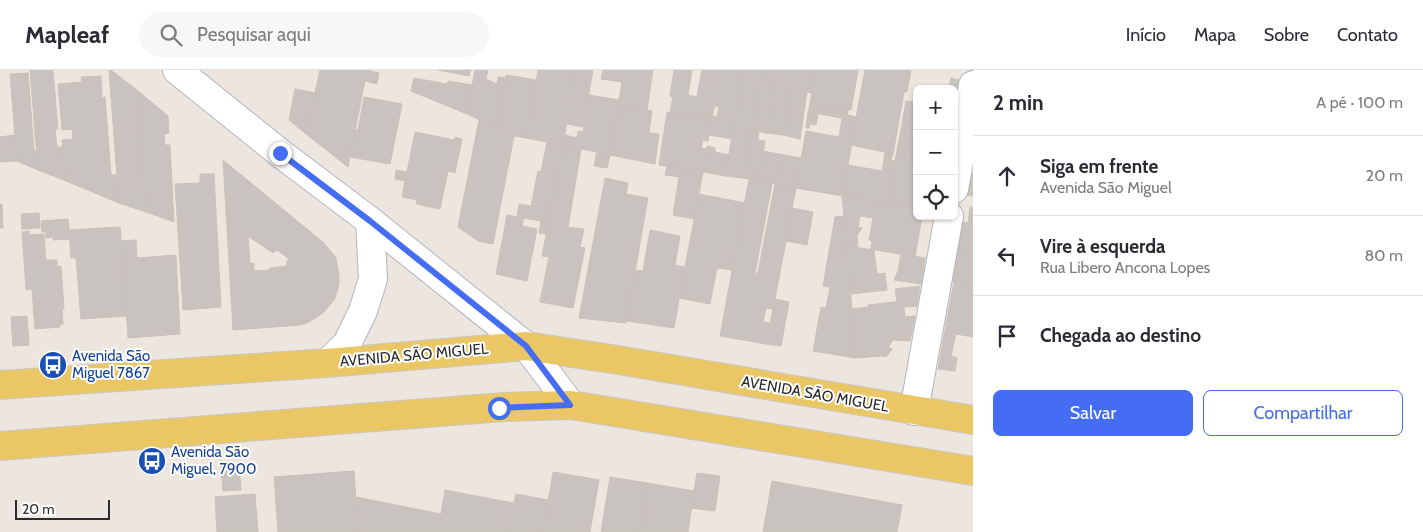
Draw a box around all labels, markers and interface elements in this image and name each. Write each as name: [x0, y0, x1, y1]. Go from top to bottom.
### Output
search box: [139, 12, 489, 57]
text: Mapleaf: [25, 20, 109, 49]
icon: search: [157, 21, 185, 49]
text: Pesquisar aqui: [197, 23, 311, 46]
text: Início: [1126, 24, 1166, 46]
text: Mapa: [1194, 24, 1236, 46]
text: Sobre: [1264, 24, 1309, 46]
text: Contato: [1337, 24, 1398, 46]
map controls: [913, 85, 958, 220]
button: +: [913, 85, 958, 130]
text: 2 min: [993, 90, 1044, 115]
text: A pé · 100 m: [1316, 93, 1403, 112]
button: −: [913, 130, 958, 175]
route end: [269, 142, 292, 165]
text: Siga em frente: [1040, 155, 1158, 178]
icon: ahead: [993, 162, 1021, 190]
text: 20 m: [1366, 166, 1403, 185]
button: locate: [913, 175, 958, 220]
text: Avenida São Miguel: [1040, 178, 1172, 197]
text: Vire à esquerda: [1040, 235, 1166, 258]
icon: left: [993, 242, 1021, 270]
text: 80 m: [1365, 246, 1403, 265]
text: Rua Libero Ancona Lopes: [1040, 258, 1210, 277]
icon: arrive: [993, 322, 1021, 350]
text: Chegada ao destino: [1040, 324, 1201, 347]
street label: AVENIDA SÃO MIGUEL: [339, 339, 490, 370]
place label: Avenida São Miguel 7867: [72, 347, 150, 382]
bus stop icon: Avenida São Miguel 7867: [38, 350, 68, 380]
street label: AVENIDA SÃO MIGUEL: [740, 372, 890, 416]
button: Salvar: [993, 390, 1193, 436]
button: Compartilhar: [1203, 390, 1403, 436]
route start: [488, 397, 511, 420]
place label: Avenida São Miguel, 7900: [171, 443, 256, 478]
bus stop icon: Avenida São Miguel, 7900: [137, 446, 167, 476]
scale bar: [15, 497, 110, 520]
text: 20 m: [22, 500, 55, 518]

